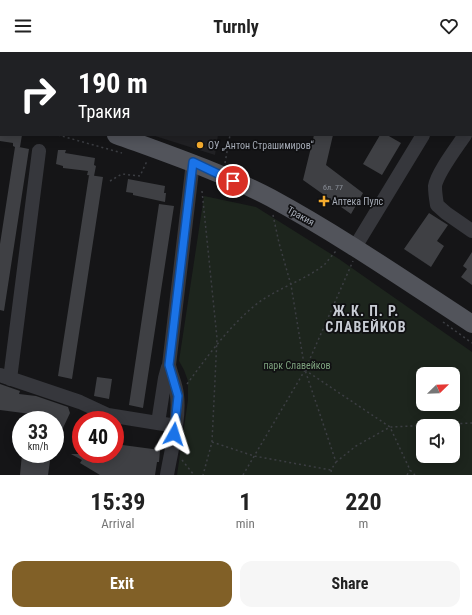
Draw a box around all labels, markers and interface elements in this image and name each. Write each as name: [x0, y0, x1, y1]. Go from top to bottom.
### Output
icon: menu: [12, 15, 34, 37]
icon: heart: [438, 15, 460, 37]
text: Turnly: [213, 16, 259, 37]
text: 190 m: [78, 67, 148, 100]
icon: right: [12, 68, 64, 120]
text: Тракия: [78, 101, 130, 122]
marker: ОУ „Антон Страшимиров“: [195, 140, 205, 150]
place label: ОУ „Антон Страшимиров“: [208, 140, 315, 151]
pin: [216, 164, 250, 198]
icon: arrive: [222, 170, 244, 192]
house number: бл. 77: [323, 183, 343, 192]
marker: Аптека Пулс: [319, 196, 329, 206]
place label: Аптека Пулс: [332, 196, 384, 207]
street label: Тракия: [286, 204, 317, 228]
district label: Ж.К. П. Р. СЛАВЕЙКОВ: [325, 303, 407, 335]
park label: парк Славейков: [263, 360, 331, 371]
north arrow: [416, 367, 460, 411]
map controls: [416, 367, 460, 463]
speed limit sign: 40: [72, 411, 124, 463]
position arrow: [153, 413, 195, 455]
button: sound: [416, 419, 460, 463]
text: 33: [28, 420, 48, 444]
text: km/h: [28, 441, 48, 452]
text: 15:39: [90, 488, 145, 516]
text: 1: [239, 488, 251, 516]
text: 220: [345, 488, 382, 516]
text: Arrival: [101, 516, 134, 531]
text: min: [236, 516, 255, 531]
text: m: [359, 516, 368, 531]
button: Exit: [12, 561, 232, 607]
button: Share: [240, 561, 460, 607]

